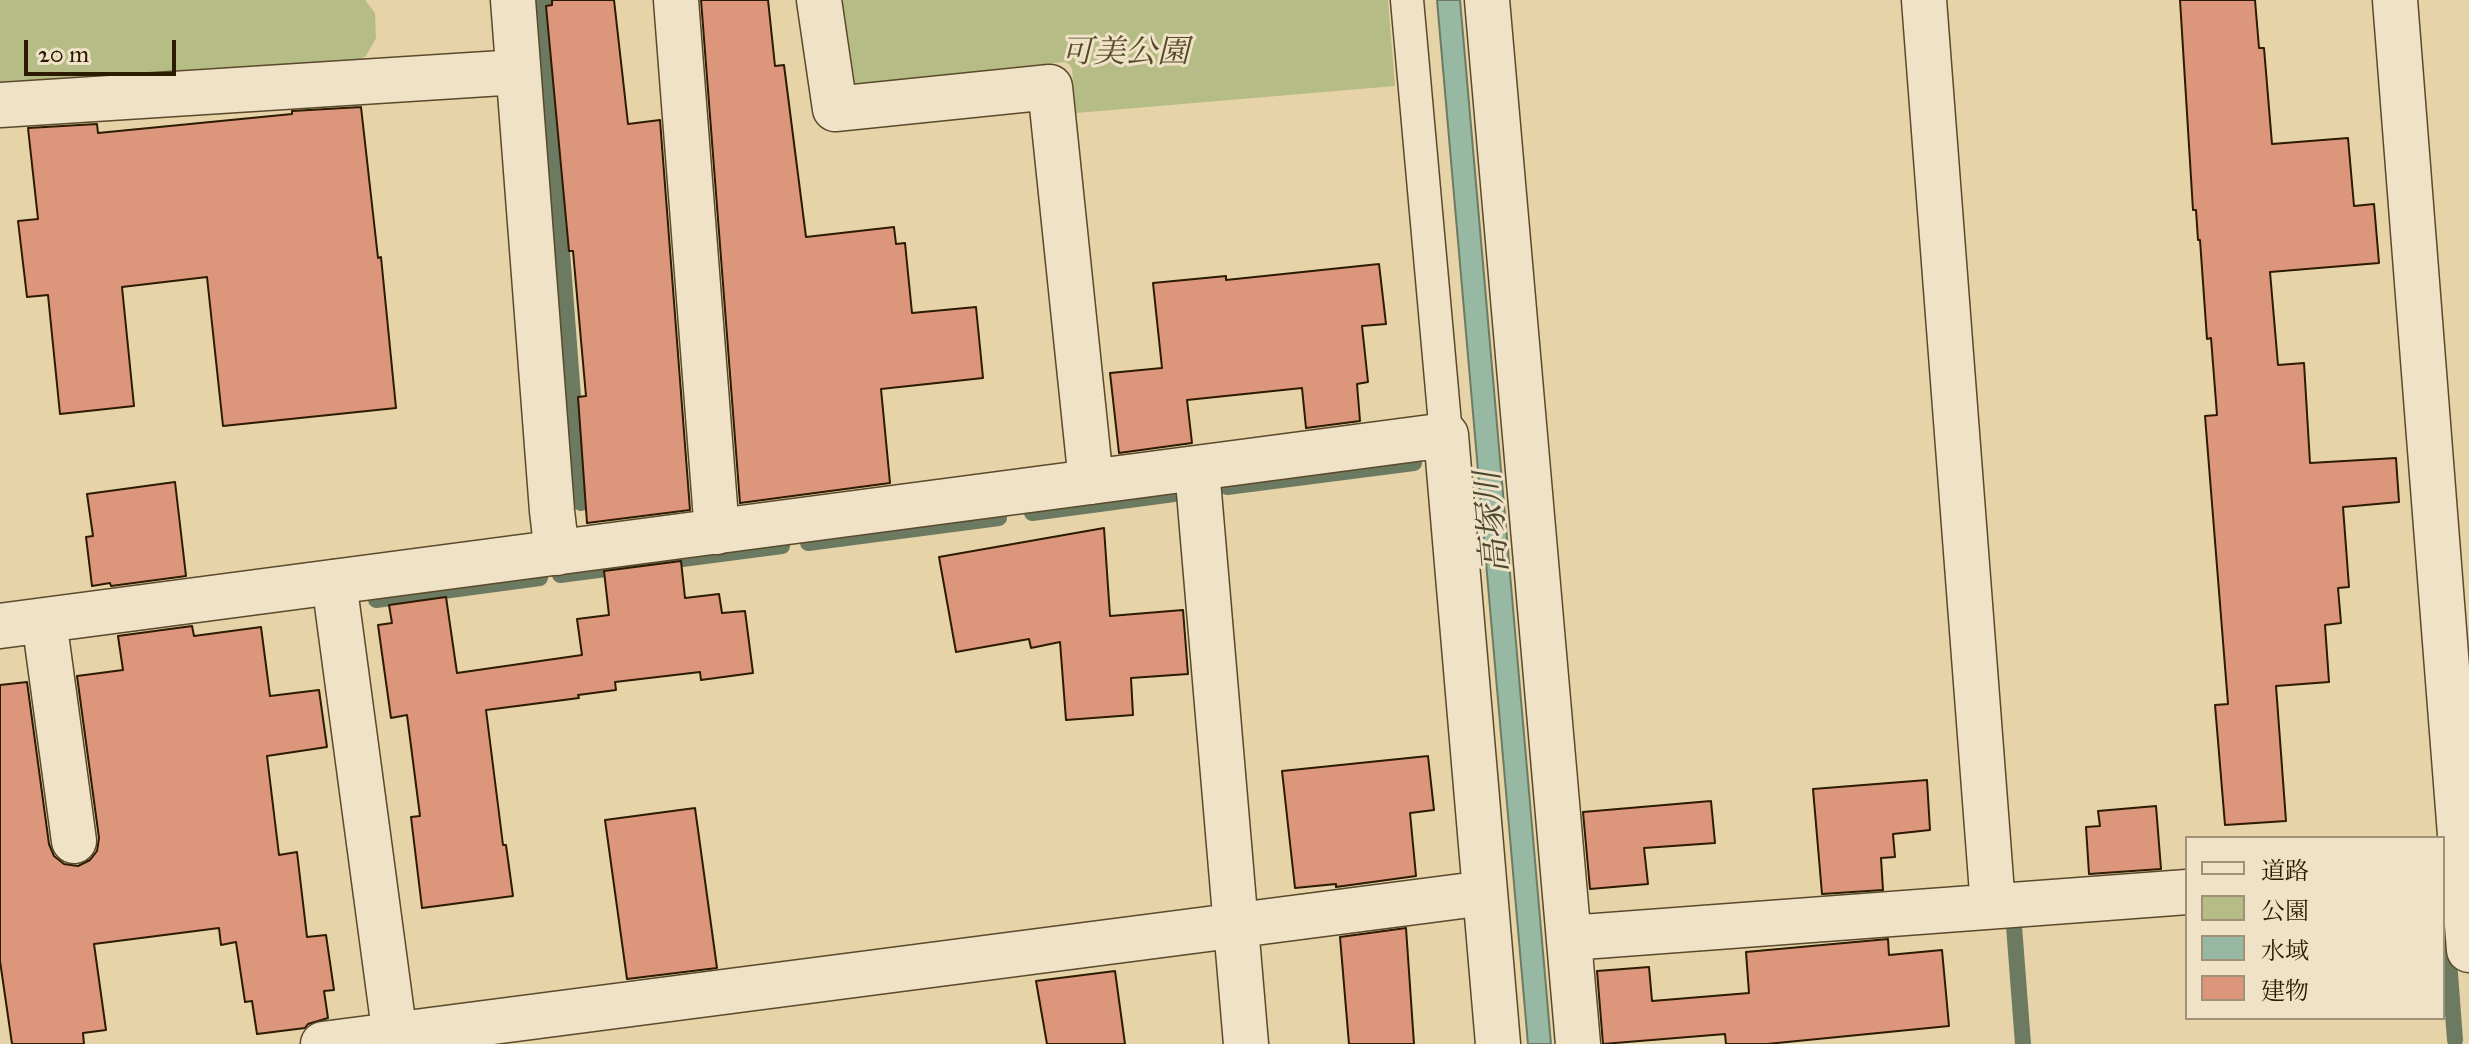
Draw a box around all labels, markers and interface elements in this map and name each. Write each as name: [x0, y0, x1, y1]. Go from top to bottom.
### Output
scale bar: [28, 24, 180, 74]
park label: 可美公園: [1061, 35, 1189, 73]
text: 20 m: [38, 39, 89, 69]
water label: 高塚川: [1469, 469, 1519, 575]
legend: [2185, 836, 2445, 1020]
text: 道路: [2261, 856, 2309, 886]
text: 公園: [2261, 896, 2309, 926]
text: 水域: [2261, 936, 2309, 966]
text: 建物: [2261, 976, 2309, 1006]

